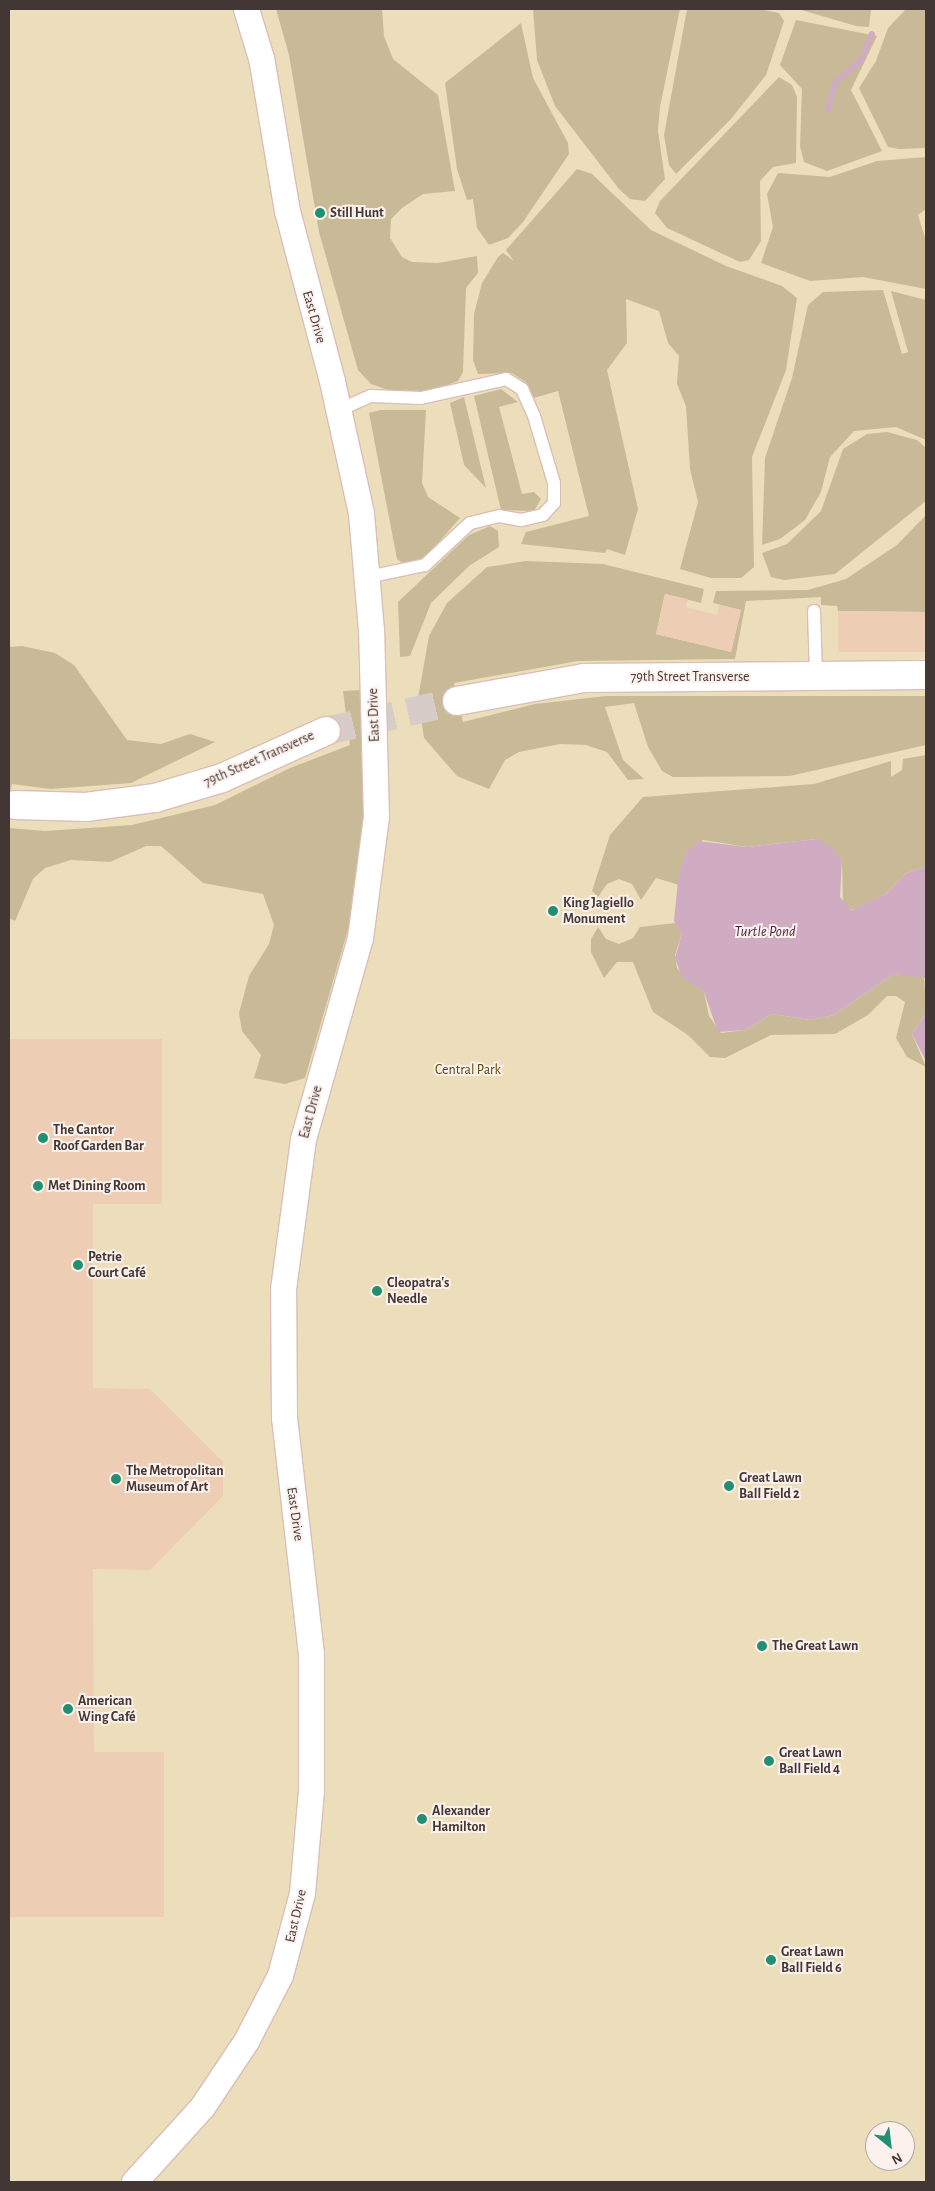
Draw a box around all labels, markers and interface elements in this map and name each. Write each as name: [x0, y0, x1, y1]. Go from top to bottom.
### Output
place label: Still Hunt: [330, 205, 384, 221]
marker: Still Hunt: [314, 207, 326, 219]
street label: East Drive: [298, 289, 330, 345]
street label: 79th Street Transverse: [630, 669, 750, 685]
street label: East Drive: [365, 688, 383, 742]
street label: 79th Street Transverse: [201, 727, 317, 791]
place label: King Jagiello Monument: [563, 895, 634, 928]
marker: King Jagiello Monument: [547, 905, 559, 917]
water label: Turtle Pond: [734, 923, 796, 941]
park label: Central Park: [435, 1062, 501, 1078]
street label: East Drive: [296, 1084, 326, 1140]
place label: The Cantor Roof Garden Bar: [53, 1122, 144, 1154]
marker: The Cantor Roof Garden Bar: [37, 1132, 49, 1144]
place label: Met Dining Room: [48, 1178, 146, 1194]
marker: Met Dining Room: [32, 1180, 44, 1192]
place label: Petrie Court Café: [88, 1249, 146, 1282]
marker: Petrie Court Café: [72, 1259, 84, 1271]
place label: Cleopatra's Needle: [387, 1275, 449, 1308]
marker: Cleopatra's Needle: [371, 1285, 383, 1297]
place label: The Metropolitan Museum of Art: [126, 1463, 224, 1495]
place label: Great Lawn Ball Field 2: [739, 1470, 802, 1502]
marker: The Metropolitan Museum of Art: [110, 1473, 122, 1485]
marker: Great Lawn Ball Field 2: [723, 1480, 735, 1492]
street label: East Drive: [283, 1486, 307, 1542]
place label: The Great Lawn: [772, 1638, 858, 1654]
marker: The Great Lawn: [756, 1640, 768, 1652]
place label: American Wing Café: [78, 1693, 136, 1725]
marker: American Wing Café: [62, 1703, 74, 1715]
place label: Great Lawn Ball Field 4: [779, 1745, 842, 1778]
marker: Great Lawn Ball Field 4: [763, 1755, 775, 1767]
place label: Alexander Hamilton: [432, 1803, 490, 1835]
marker: Alexander Hamilton: [416, 1813, 428, 1825]
street label: East Drive: [282, 1888, 310, 1944]
place label: Great Lawn Ball Field 6: [781, 1944, 844, 1976]
marker: Great Lawn Ball Field 6: [765, 1954, 777, 1966]
north arrow: [865, 2121, 915, 2171]
text: N: [889, 2150, 904, 2167]

